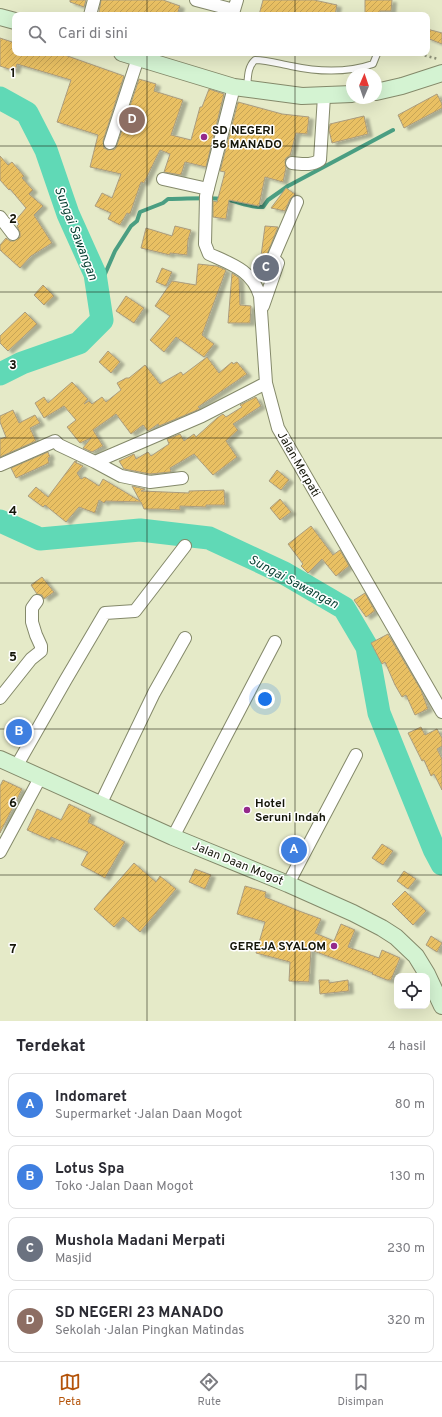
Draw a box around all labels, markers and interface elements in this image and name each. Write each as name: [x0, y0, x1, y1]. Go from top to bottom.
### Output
search box: [12, 12, 430, 56]
icon: search: [26, 23, 48, 45]
text: Cari di sini: [58, 25, 128, 44]
text: 1: [10, 66, 16, 82]
north arrow: [346, 68, 382, 104]
pin: D: [119, 105, 145, 135]
place label: SD NEGERI 56 MANADO: [212, 123, 282, 153]
marker: SD NEGERI 56 MANADO: [199, 132, 209, 142]
water label: Sungai Sawangan: [50, 185, 100, 283]
text: 2: [9, 212, 17, 228]
pin: C: [253, 253, 279, 283]
text: 3: [9, 358, 17, 374]
street label: Jalan Merpati: [273, 429, 323, 500]
text: 4: [9, 504, 17, 520]
water label: Sungai Sawangan: [245, 552, 341, 613]
text: 5: [9, 650, 17, 666]
your location: [255, 689, 275, 709]
pin: B: [6, 717, 32, 747]
text: 6: [9, 796, 17, 812]
place label: Hotel Seruni Indah: [255, 796, 326, 826]
marker: Hotel Seruni Indah: [242, 805, 252, 815]
pin: A: [281, 835, 307, 865]
street label: Jalan Daan Mogot: [190, 838, 286, 889]
place label: GEREJA SYALOM: [230, 939, 326, 955]
marker: GEREJA SYALOM: [329, 941, 339, 951]
text: 7: [10, 942, 17, 958]
map controls: [394, 973, 430, 1009]
button: locate: [394, 973, 430, 1009]
text: Terdekat: [16, 1036, 85, 1058]
text: 4 hasil: [388, 1039, 426, 1055]
text: Indomaret: [55, 1088, 127, 1107]
text: A: [25, 1097, 35, 1113]
text: 80 m: [395, 1097, 425, 1113]
text: Supermarket · Jalan Daan Mogot: [55, 1107, 242, 1123]
text: Lotus Spa: [55, 1160, 124, 1179]
text: B: [26, 1169, 34, 1185]
text: 130 m: [390, 1169, 425, 1185]
text: Toko · Jalan Daan Mogot: [55, 1179, 193, 1195]
text: Mushola Madani Merpati: [55, 1232, 225, 1251]
text: C: [26, 1241, 34, 1257]
text: 230 m: [387, 1241, 425, 1257]
text: Masjid: [55, 1251, 92, 1267]
text: SD NEGERI 23 MANADO: [55, 1304, 224, 1323]
text: D: [25, 1313, 35, 1329]
text: 320 m: [387, 1313, 425, 1329]
text: Sekolah · Jalan Pingkan Matindas: [55, 1323, 244, 1339]
tab: Peta: [58, 1371, 81, 1409]
tab: Rute: [198, 1371, 221, 1409]
tab: Disimpan: [337, 1371, 384, 1409]

